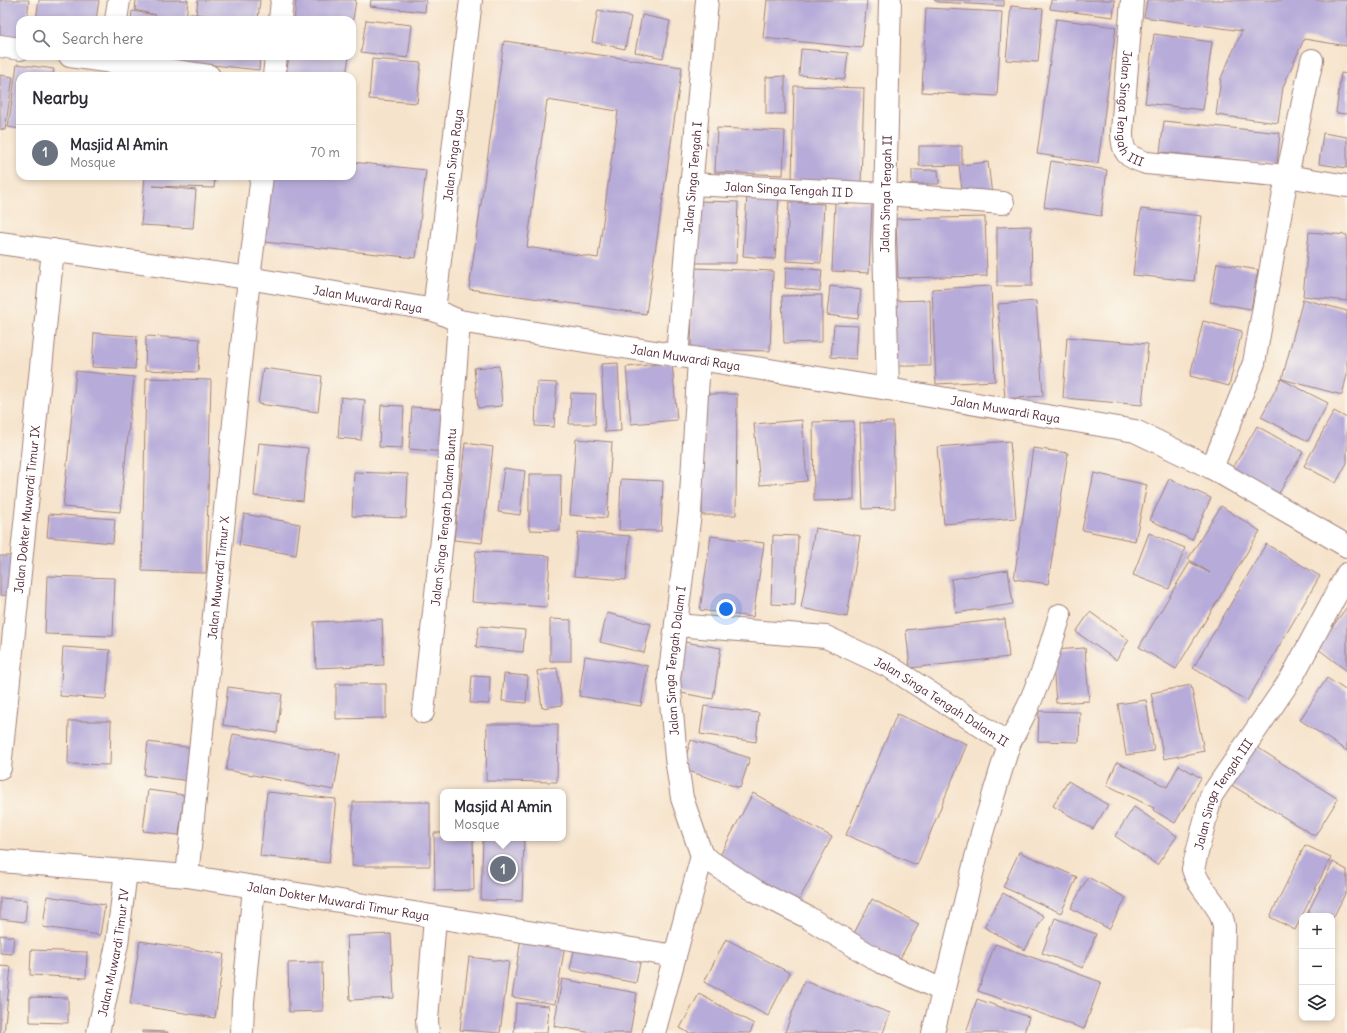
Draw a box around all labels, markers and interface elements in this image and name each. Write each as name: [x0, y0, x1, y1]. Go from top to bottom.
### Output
search box: [16, 16, 356, 60]
icon: search: [30, 27, 52, 49]
text: Search here: [62, 29, 143, 48]
street label: Jalan Singa Tengah III: [1114, 50, 1146, 169]
text: Nearby: [32, 87, 88, 109]
street label: Jalan Singa Raya: [440, 108, 465, 202]
street label: Jalan Singa Tengah I: [680, 121, 704, 234]
text: Masjid Al Amin: [70, 135, 168, 154]
street label: Jalan Singa Tengah II: [876, 135, 894, 253]
text: 1: [42, 144, 48, 161]
text: 70 m: [311, 144, 340, 161]
text: Mosque: [70, 154, 115, 171]
street label: Jalan Singa Tengah II D: [724, 178, 854, 200]
street label: Jalan Muwardi Raya: [312, 282, 424, 315]
street label: Jalan Muwardi Raya: [630, 341, 742, 373]
street label: Jalan Muwardi Raya: [950, 392, 1061, 426]
street label: Jalan Dokter Muwardi Timur IX: [10, 424, 43, 594]
street label: Jalan Singa Tengah Dalam Buntu: [427, 428, 459, 607]
street label: Jalan Muwardi Timur X: [204, 514, 232, 640]
street label: Jalan Singa Tengah Dalam I: [661, 585, 688, 736]
your location: [716, 599, 736, 619]
street label: Jalan Singa Tengah Dalam II: [872, 653, 1012, 749]
street label: Jalan Singa Tengah III: [1191, 736, 1255, 851]
popup: [440, 789, 566, 841]
text: Masjid Al Amin: [454, 797, 552, 816]
text: Mosque: [454, 816, 499, 833]
pin: 1: [490, 854, 516, 884]
street label: Jalan Dokter Muwardi Timur Raya: [246, 878, 431, 923]
street label: Jalan Muwardi Timur IV: [94, 887, 131, 1018]
map controls: [1299, 913, 1335, 1021]
button: +: [1299, 913, 1335, 949]
button: −: [1299, 949, 1335, 985]
button: layers: [1299, 985, 1335, 1021]

